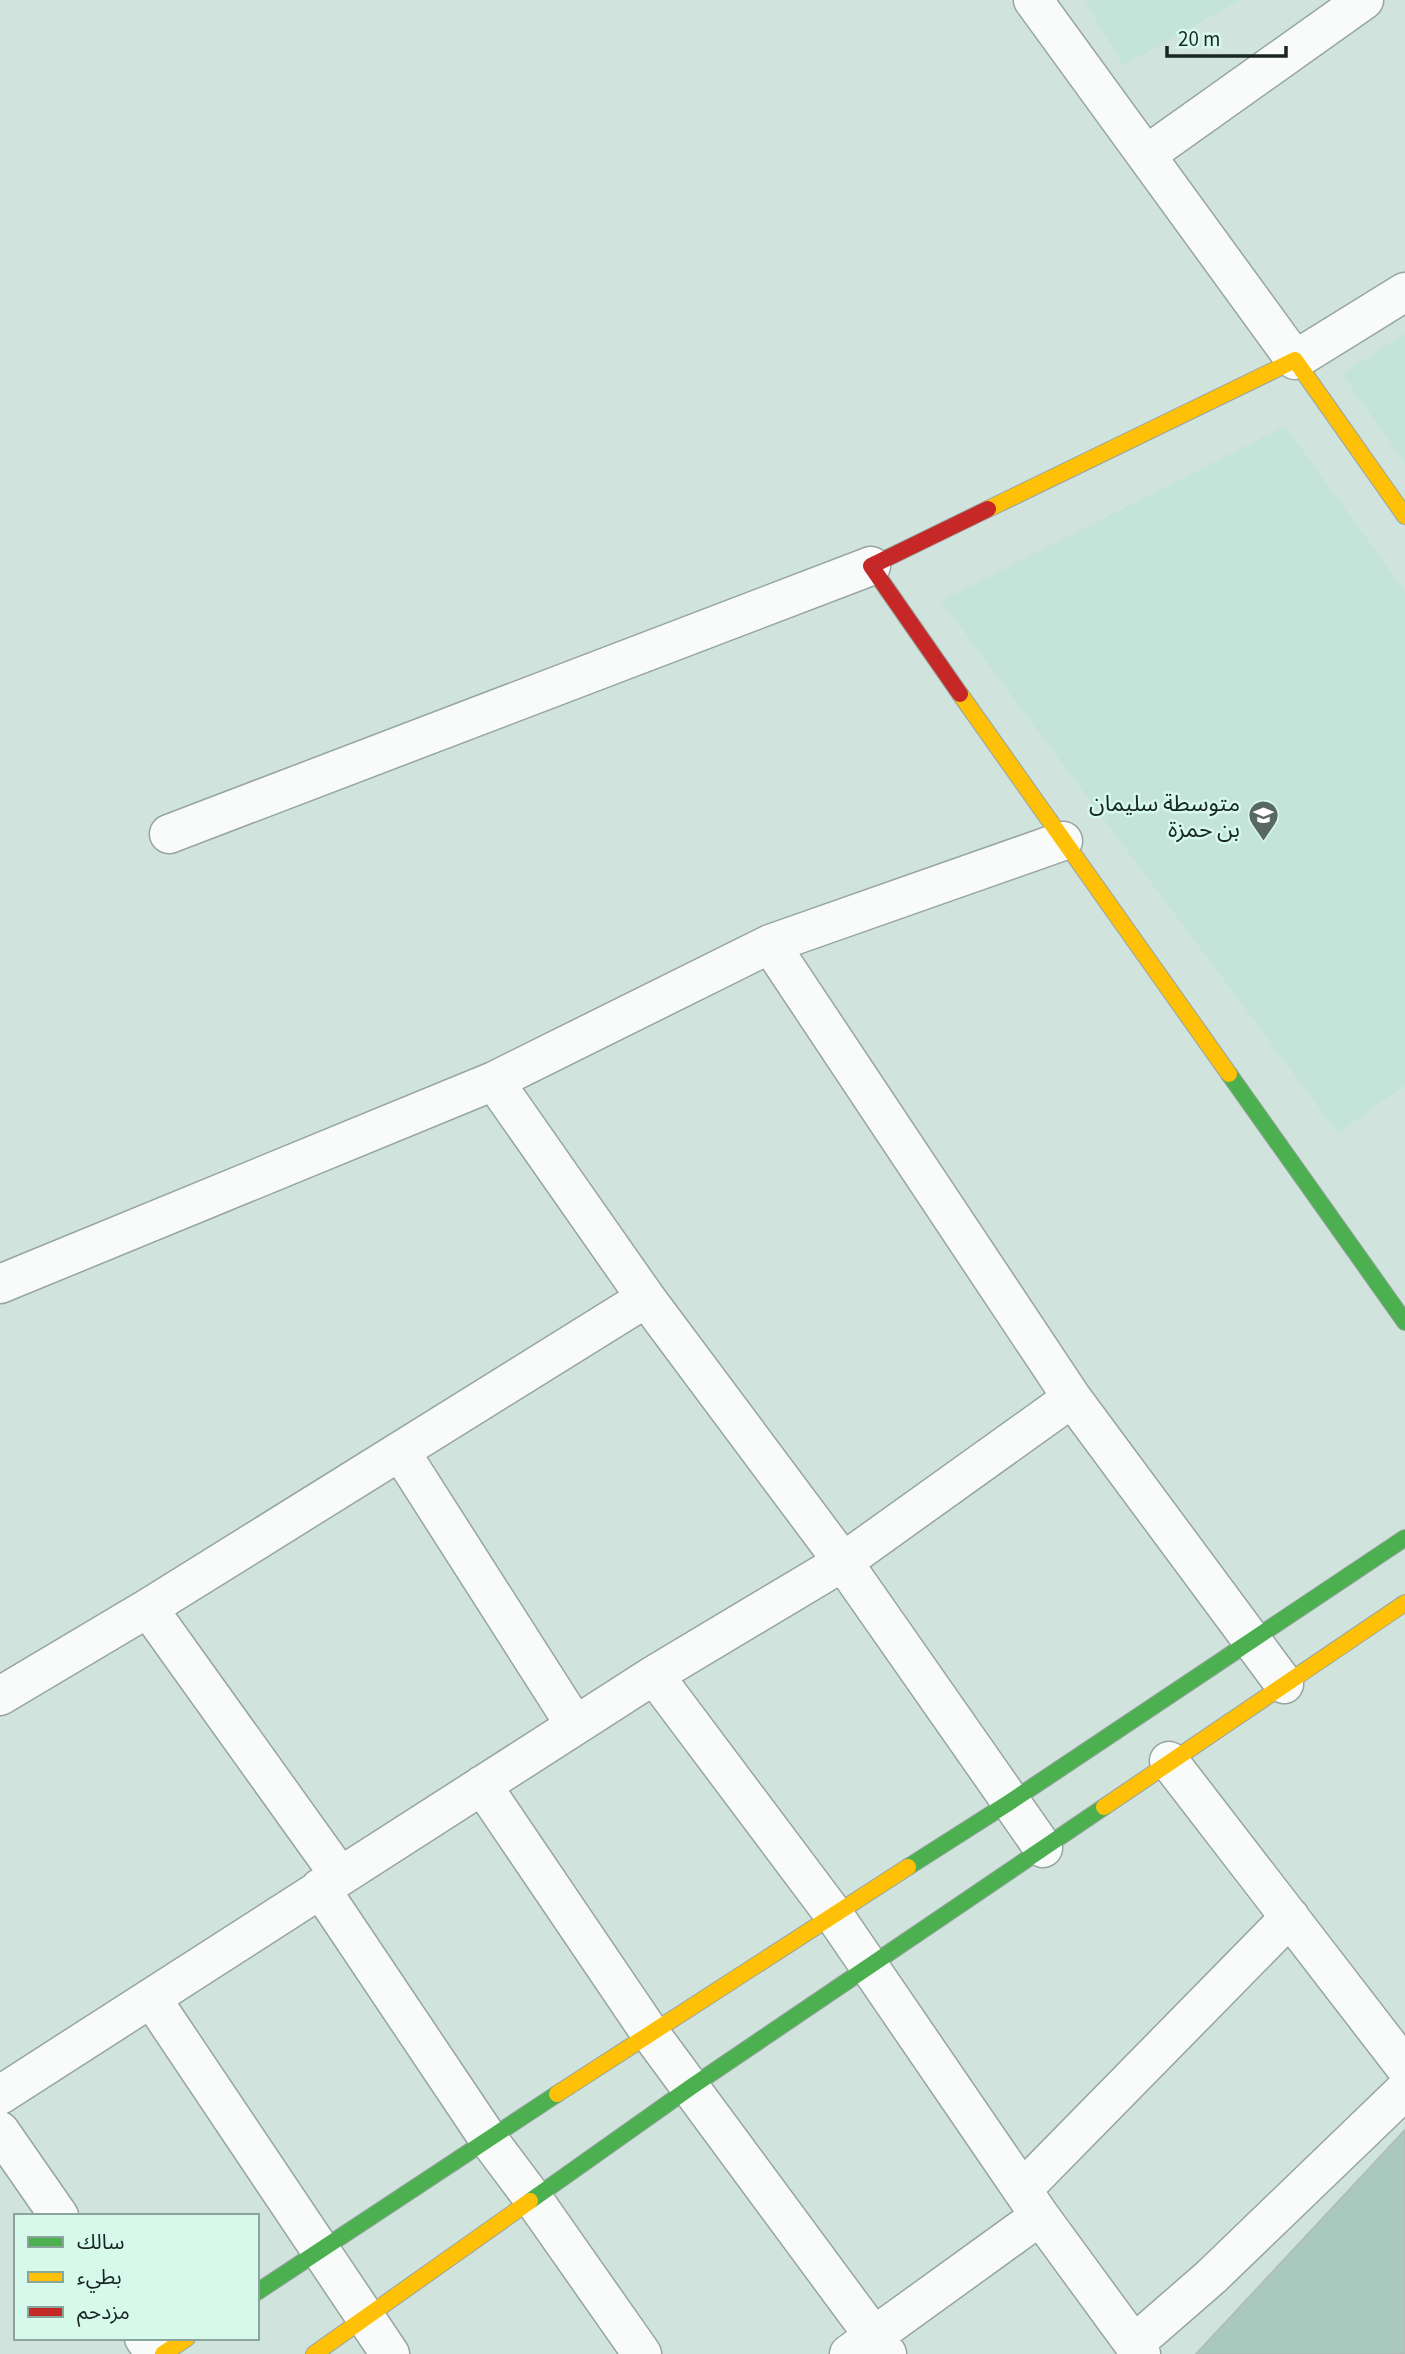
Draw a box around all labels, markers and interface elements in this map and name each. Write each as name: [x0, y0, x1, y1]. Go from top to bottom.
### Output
scale bar: [1167, 14, 1286, 58]
text: 20 m: [1178, 24, 1220, 54]
place label: متوسطة سليمان بن حمزة: [1089, 787, 1240, 846]
school or university icon: متوسطة سليمان بن حمزة: [1246, 799, 1280, 843]
legend: [14, 2214, 259, 2340]
text: سالك: [77, 2227, 124, 2257]
text: بطيء: [77, 2262, 122, 2293]
text: مزدحم: [77, 2297, 130, 2327]

